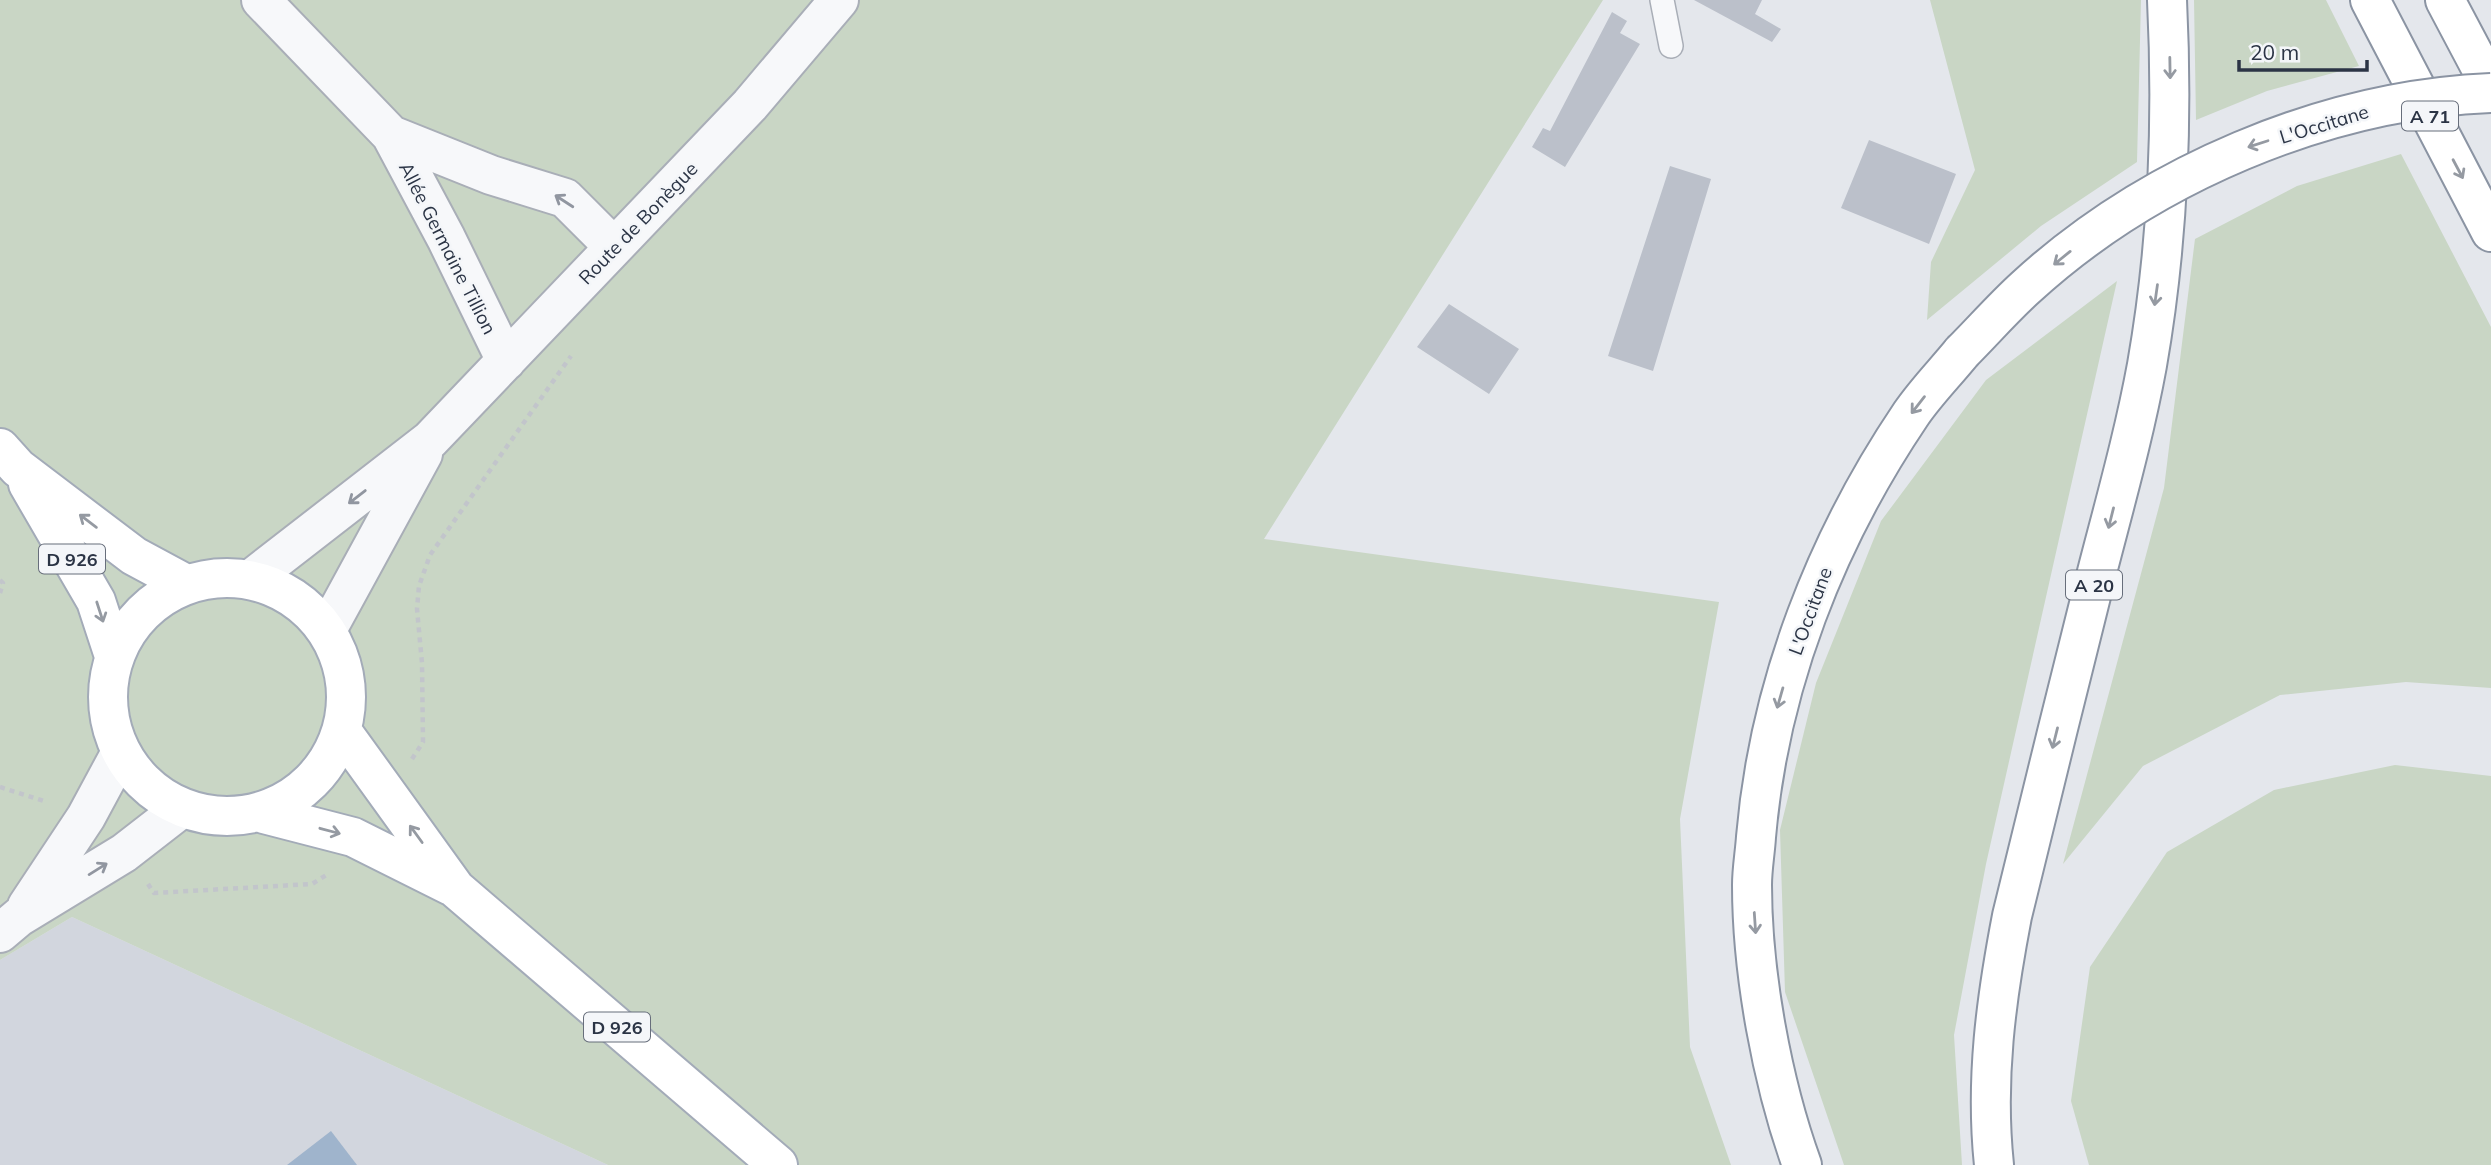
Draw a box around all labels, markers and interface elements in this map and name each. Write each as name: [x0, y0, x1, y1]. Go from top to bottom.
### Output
scale bar: [2239, 28, 2367, 72]
text: 20 m: [2250, 39, 2299, 65]
one-way arrow: [2163, 56, 2177, 79]
street label: L'Occitane: [2277, 99, 2371, 149]
road number: A 71: [2402, 102, 2458, 131]
one-way arrow: [2247, 139, 2269, 152]
street label: Route de Bonègue: [573, 157, 703, 289]
street label: Allée Germaine Tillion: [394, 158, 502, 338]
one-way arrow: [2452, 158, 2466, 179]
one-way arrow: [555, 194, 575, 208]
one-way arrow: [2054, 250, 2072, 266]
one-way arrow: [2149, 283, 2162, 306]
one-way arrow: [1911, 396, 1926, 414]
one-way arrow: [348, 489, 367, 504]
one-way arrow: [2104, 506, 2117, 529]
one-way arrow: [79, 513, 98, 528]
road number: D 926: [39, 544, 105, 574]
street label: L'Occitane: [1783, 564, 1837, 658]
road number: A 20: [2066, 570, 2122, 600]
one-way arrow: [94, 601, 107, 623]
one-way arrow: [1773, 687, 1786, 709]
one-way arrow: [2048, 726, 2061, 749]
one-way arrow: [409, 824, 424, 843]
one-way arrow: [318, 825, 341, 838]
one-way arrow: [88, 861, 108, 875]
one-way arrow: [1748, 911, 1761, 934]
road number: D 926: [584, 1012, 650, 1042]

